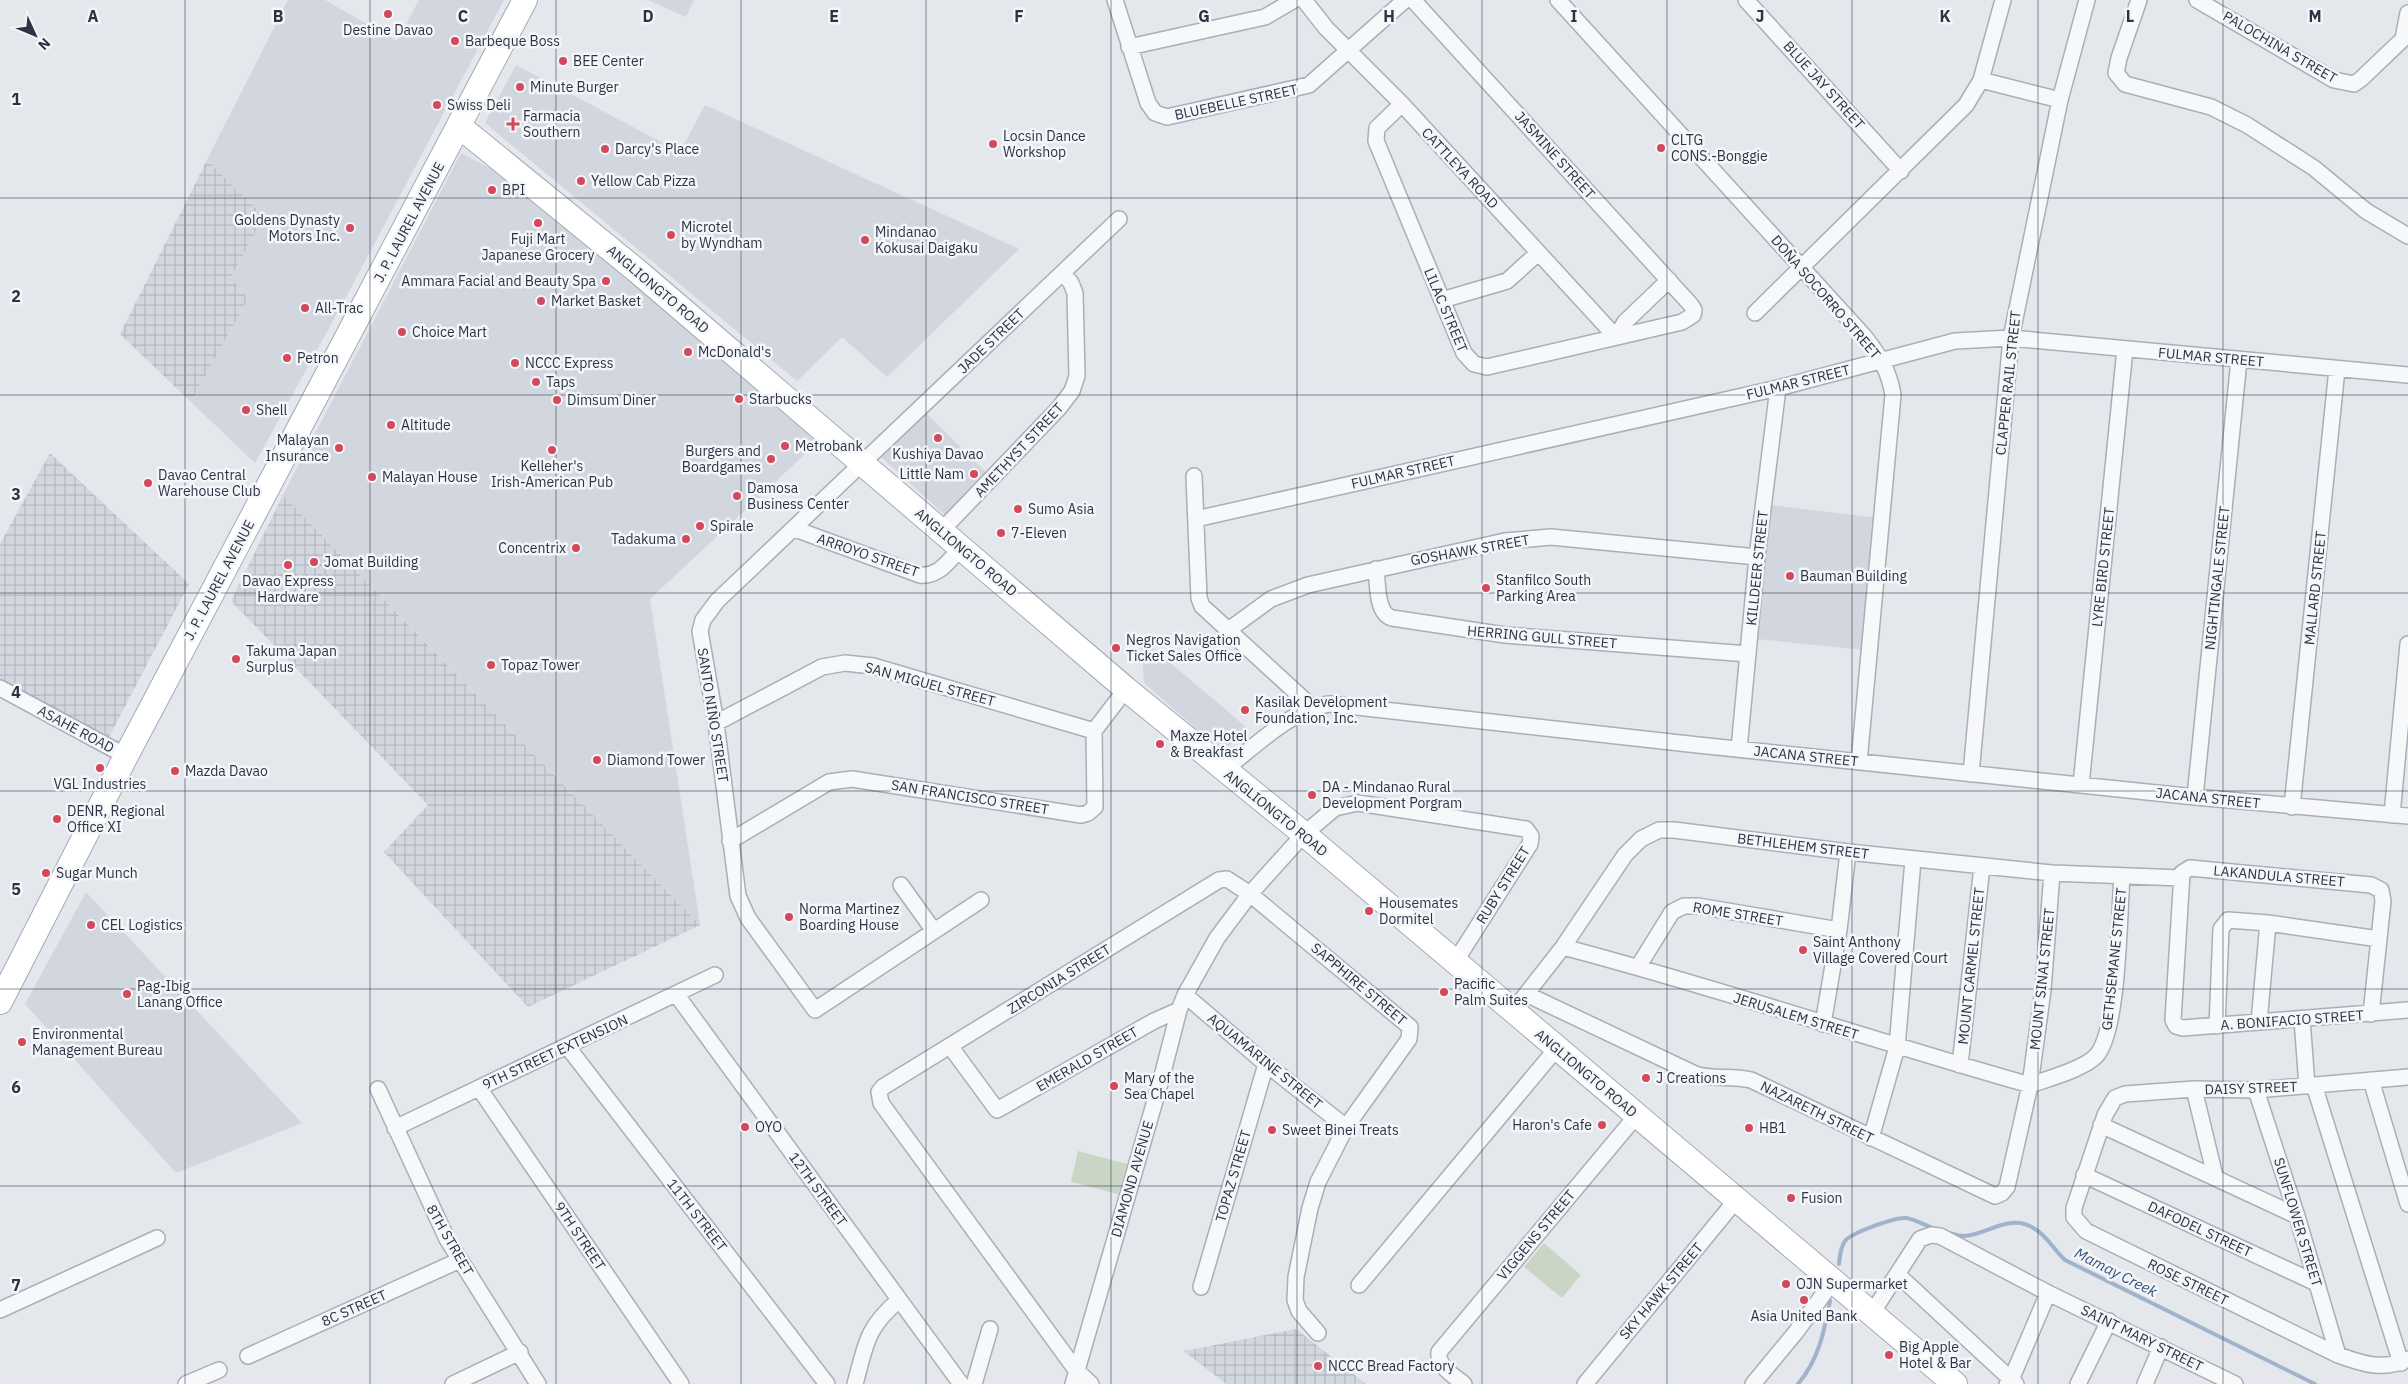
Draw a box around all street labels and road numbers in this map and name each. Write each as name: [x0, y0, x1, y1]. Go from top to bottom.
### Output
street label: PALOCHINA STREET: [2220, 7, 2340, 87]
street label: BLUE JAY STREET: [1780, 37, 1868, 133]
street label: BLUEBELLE STREET: [1173, 80, 1299, 124]
street label: JASMINE STREET: [1511, 107, 1599, 203]
street label: CATTLEYA ROAD: [1418, 124, 1502, 212]
street label: J. P. LAUREL AVENUE: [370, 159, 448, 285]
street label: DOÑA SOCORRO STREET: [1767, 231, 1885, 363]
street label: ANGLIONGTO ROAD: [603, 241, 713, 337]
street label: LILAC STREET: [1420, 265, 1472, 355]
street label: JADE STREET: [954, 305, 1028, 377]
street label: CLAPPER RAIL STREET: [1991, 310, 2025, 456]
street label: FULMAR STREET: [2157, 343, 2265, 371]
street label: FULMAR STREET: [1744, 360, 1852, 404]
street label: AMETHYST STREET: [971, 399, 1067, 501]
street label: FULMAR STREET: [1349, 451, 1457, 493]
street label: ANGLIONGTO ROAD: [911, 504, 1021, 600]
street label: NIGHTINGALE STREET: [2200, 505, 2234, 651]
street label: LYRE BIRD STREET: [2088, 506, 2118, 628]
street label: KILLDEER STREET: [1742, 510, 1772, 626]
street label: J. P. LAUREL AVENUE: [180, 517, 258, 643]
street label: ARROYO STREET: [815, 529, 921, 581]
street label: MALLARD STREET: [2300, 530, 2330, 646]
street label: GOSHAWK STREET: [1409, 531, 1531, 569]
street label: HERRING GULL STREET: [1466, 621, 1618, 653]
street label: SANTO NIÑO STREET: [693, 647, 733, 783]
street label: SAN MIGUEL STREET: [863, 658, 997, 710]
street label: ASAHE ROAD: [35, 701, 117, 757]
street label: JACANA STREET: [1753, 742, 1859, 770]
street label: ANGLIONGTO ROAD: [1221, 766, 1331, 860]
street label: SAN FRANCISCO STREET: [890, 776, 1050, 818]
street label: JACANA STREET: [2155, 784, 2261, 812]
street label: BETHLEHEM STREET: [1736, 829, 1870, 863]
street label: RUBY STREET: [1472, 843, 1534, 927]
street label: LAKANDULA STREET: [2213, 861, 2345, 891]
street label: MOUNT CARMEL STREET: [1954, 887, 1988, 1045]
street label: GETHSEMANE STREET: [2098, 887, 2130, 1031]
street label: ROME STREET: [1692, 898, 1784, 930]
street label: MOUNT SINAI STREET: [2026, 907, 2058, 1051]
street label: SAPPHIRE STREET: [1308, 939, 1410, 1029]
street label: ZIRCONIA STREET: [1004, 940, 1114, 1018]
street label: JERUSALEM STREET: [1731, 988, 1861, 1044]
street label: A. BONIFACIO STREET: [2220, 1006, 2364, 1034]
street label: AQUAMARINE STREET: [1204, 1009, 1326, 1113]
street label: 9TH STREET EXTENSION: [479, 1010, 631, 1094]
street label: EMERALD STREET: [1033, 1023, 1141, 1095]
street label: ANGLIONGTO ROAD: [1531, 1025, 1641, 1121]
street label: NAZARETH STREET: [1758, 1077, 1876, 1147]
street label: DAISY STREET: [2204, 1077, 2298, 1099]
street label: DIAMOND AVENUE: [1107, 1119, 1157, 1239]
street label: TOPAZ STREET: [1211, 1128, 1255, 1224]
street label: 12TH STREET: [785, 1148, 851, 1230]
street label: SUNFLOWER STREET: [2270, 1155, 2326, 1289]
street label: 11TH STREET: [663, 1175, 731, 1255]
street label: VIGGENS STREET: [1493, 1186, 1579, 1284]
street label: DAFODEL STREET: [2145, 1197, 2255, 1261]
street label: 9TH STREET: [550, 1198, 610, 1274]
street label: 8TH STREET: [422, 1201, 478, 1279]
street label: SKY HAWK STREET: [1615, 1239, 1707, 1343]
street label: ROSE STREET: [2145, 1255, 2231, 1309]
street label: 8C STREET: [319, 1286, 389, 1330]
street label: SAINT MARY STREET: [2078, 1301, 2206, 1375]

